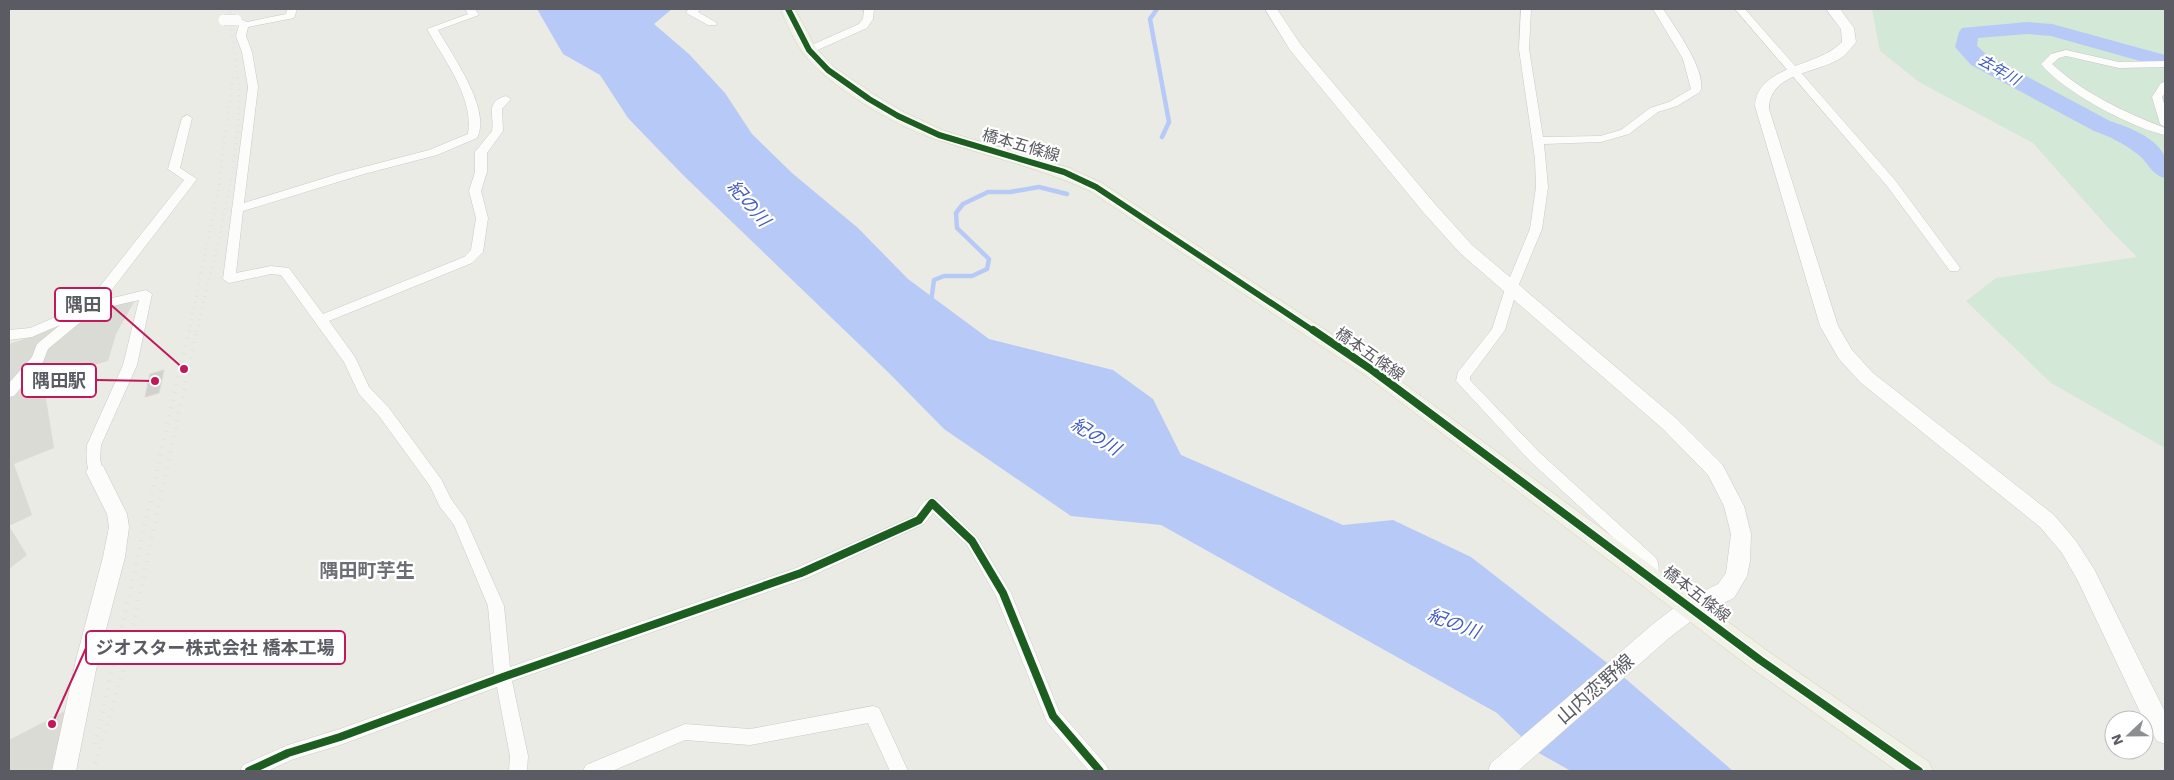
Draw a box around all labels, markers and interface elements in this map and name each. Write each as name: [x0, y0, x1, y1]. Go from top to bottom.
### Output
water label: 去年川: [1975, 51, 2025, 90]
street label: 橋本五條線: [980, 125, 1062, 165]
water label: 紀の川: [723, 176, 776, 232]
callout: 隅田: [55, 288, 111, 321]
text: 隅田: [65, 294, 101, 315]
street label: 橋本五條線: [1332, 323, 1408, 385]
callout: 隅田駅: [22, 364, 96, 397]
text: 隅田駅: [32, 370, 86, 391]
water label: 紀の川: [1068, 413, 1126, 460]
district label: 隅田町芋生: [319, 559, 415, 582]
street label: 橋本五條線: [1660, 562, 1734, 626]
water label: 紀の川: [1425, 604, 1485, 643]
callout: ジオスター株式会社 橋本工場: [86, 631, 345, 664]
text: ジオスター株式会社 橋本工場: [95, 637, 335, 658]
street label: 山内恋野線: [1552, 649, 1638, 729]
north arrow: [2104, 710, 2154, 760]
text: N: [2108, 732, 2126, 748]

